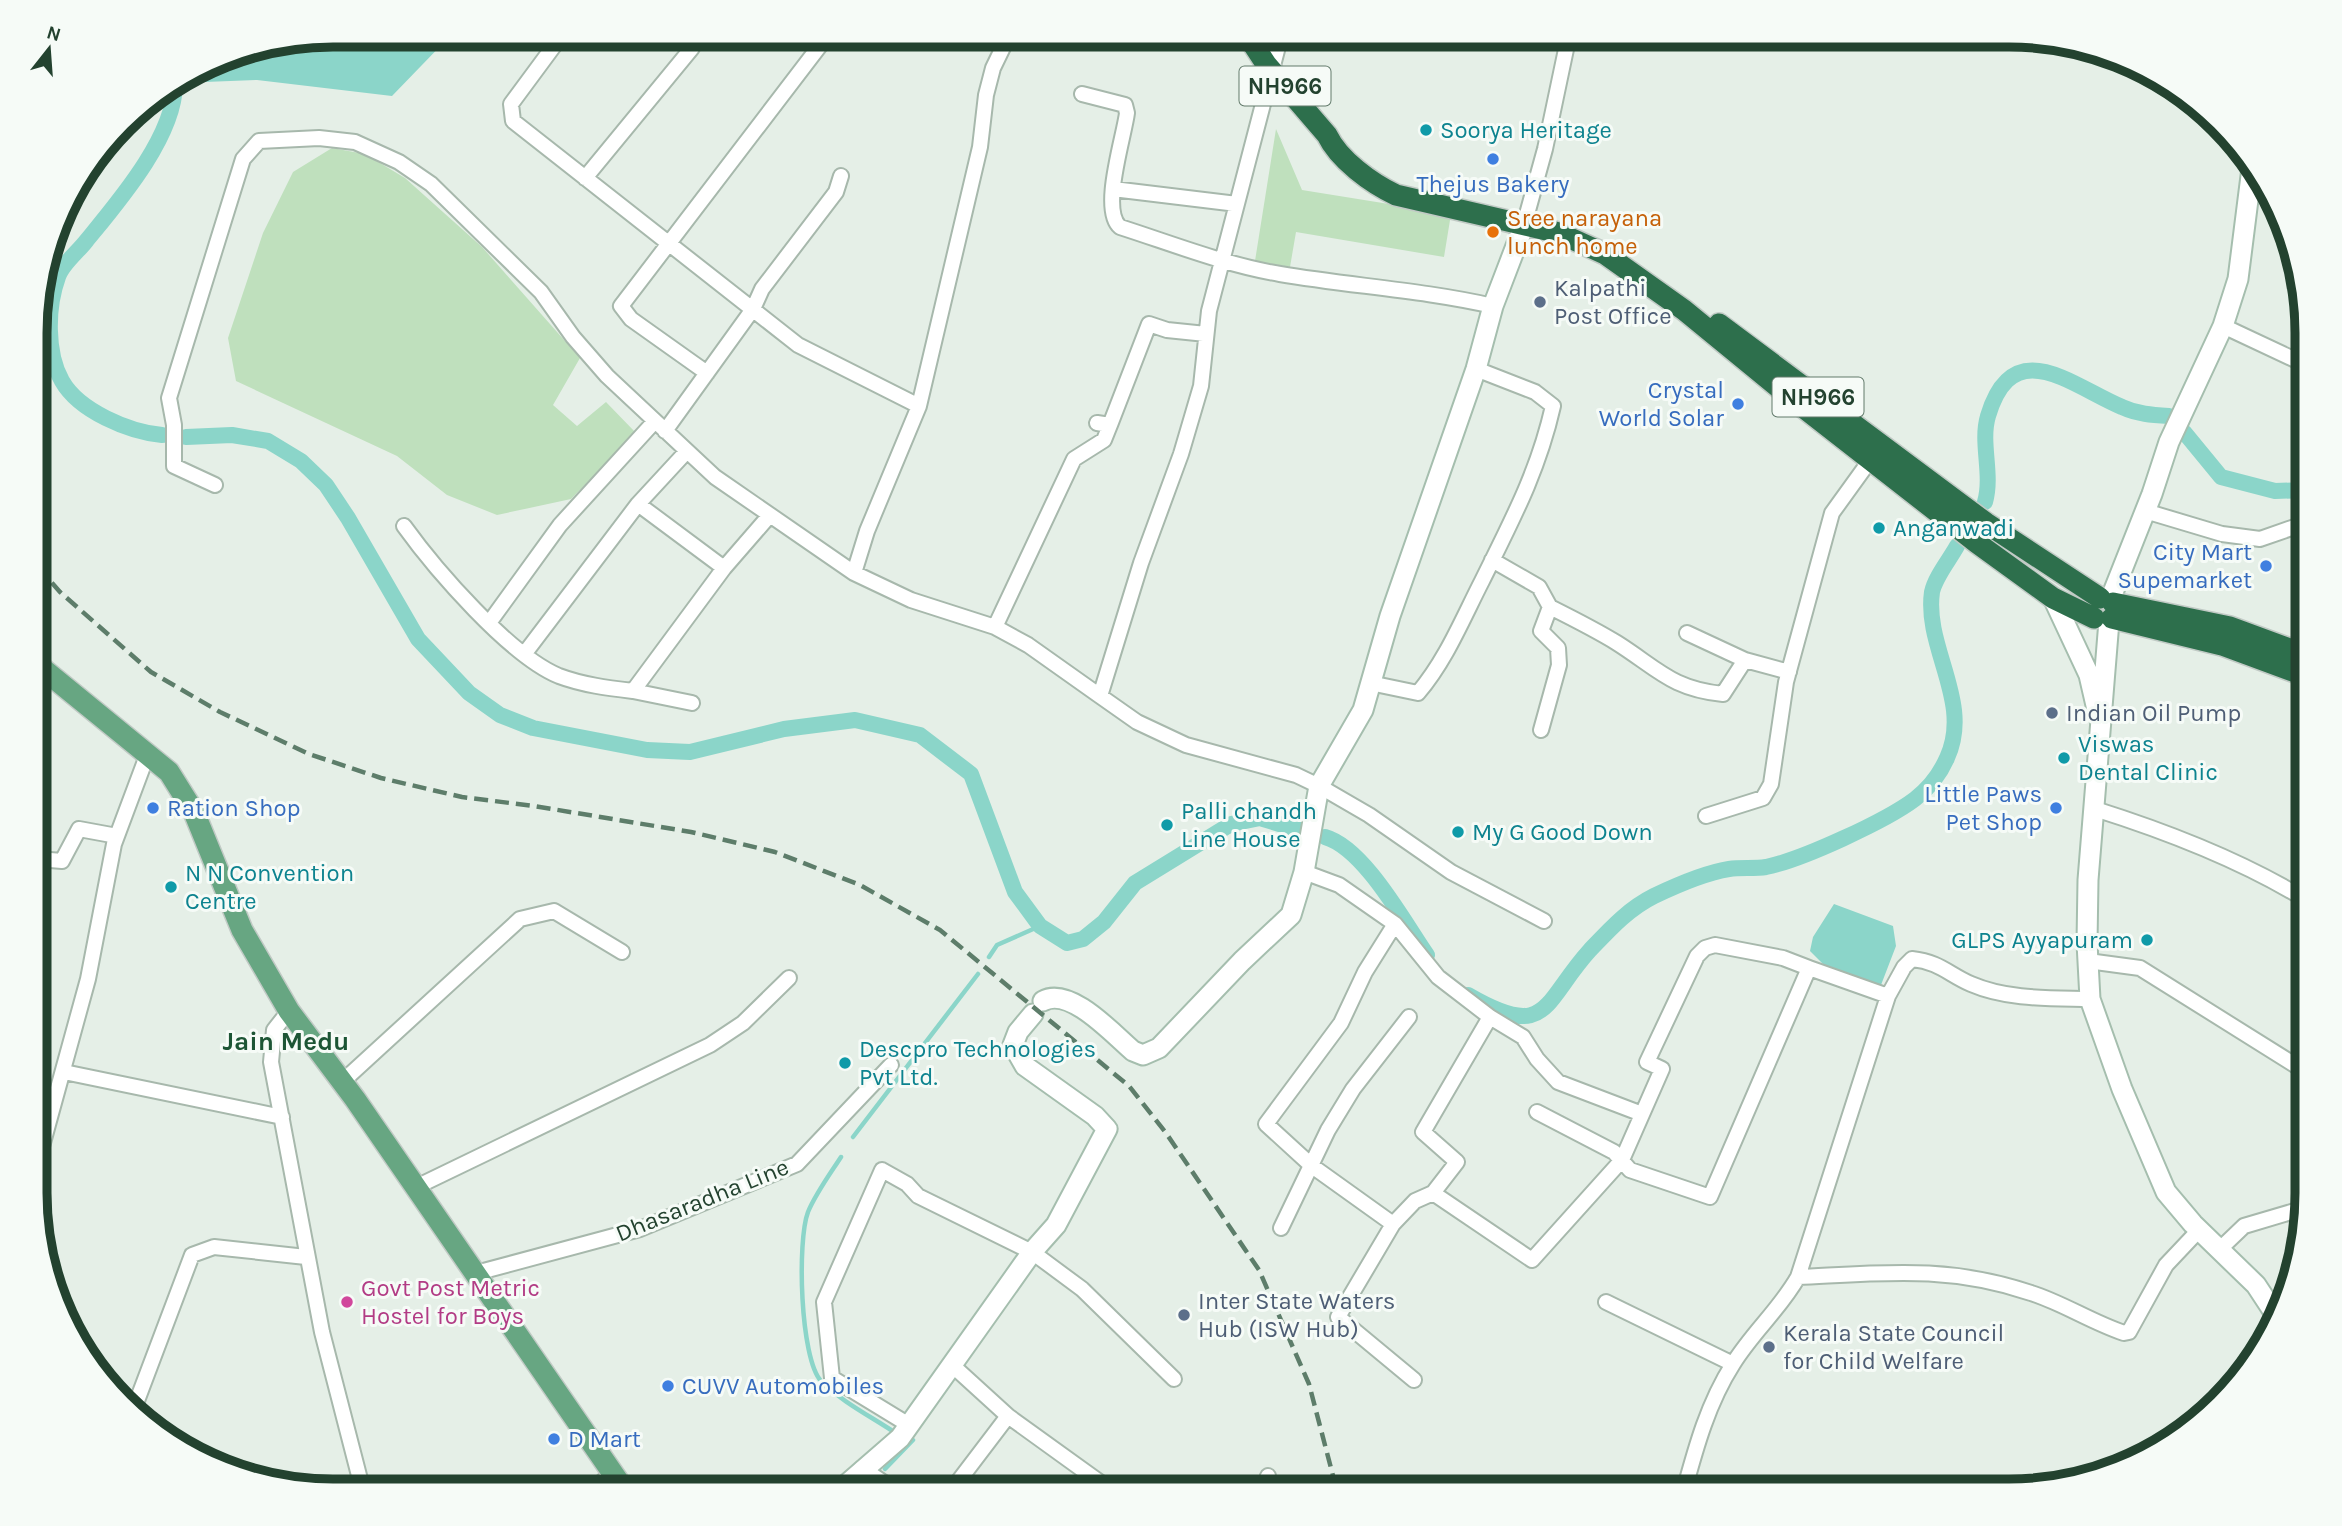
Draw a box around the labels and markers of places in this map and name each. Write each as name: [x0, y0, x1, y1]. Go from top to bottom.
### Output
place label: Soorya Heritage: [1440, 116, 1612, 144]
marker: Soorya Heritage: [1418, 122, 1434, 138]
marker: Thejus Bakery: [1485, 151, 1501, 167]
place label: Thejus Bakery: [1416, 170, 1570, 198]
place label: Sree narayana lunch home: [1507, 204, 1662, 260]
marker: Sree narayana lunch home: [1485, 224, 1501, 240]
place label: Kalpathi Post Office: [1554, 274, 1672, 330]
marker: Kalpathi Post Office: [1532, 294, 1548, 310]
place label: Crystal World Solar: [1599, 376, 1724, 432]
marker: Crystal World Solar: [1730, 396, 1746, 412]
place label: Anganwadi: [1893, 514, 2015, 542]
marker: Anganwadi: [1871, 520, 1887, 536]
place label: City Mart Supemarket: [2117, 538, 2252, 594]
marker: City Mart Supemarket: [2258, 558, 2274, 574]
place label: Indian Oil Pump: [2066, 699, 2241, 727]
marker: Indian Oil Pump: [2044, 705, 2060, 721]
place label: Viswas Dental Clinic: [2078, 730, 2218, 786]
marker: Viswas Dental Clinic: [2056, 750, 2072, 766]
place label: Little Paws Pet Shop: [1924, 780, 2042, 836]
place label: Ration Shop: [167, 794, 301, 822]
place label: Palli chandh Line House: [1181, 797, 1317, 853]
marker: Ration Shop: [145, 800, 161, 816]
marker: Little Paws Pet Shop: [2048, 800, 2064, 816]
marker: Palli chandh Line House: [1159, 817, 1175, 833]
place label: My G Good Down: [1472, 818, 1653, 846]
marker: My G Good Down: [1450, 824, 1466, 840]
place label: N N Convention Centre: [185, 859, 354, 915]
marker: N N Convention Centre: [163, 879, 179, 895]
place label: GLPS Ayyapuram: [1951, 926, 2133, 954]
marker: GLPS Ayyapuram: [2139, 932, 2155, 948]
place label: Descpro Technologies Pvt Ltd.: [859, 1035, 1096, 1091]
marker: Descpro Technologies Pvt Ltd.: [837, 1055, 853, 1071]
place label: Govt Post Metric Hostel for Boys: [361, 1274, 540, 1330]
place label: Inter State Waters Hub (ISW Hub): [1198, 1287, 1395, 1343]
marker: Govt Post Metric Hostel for Boys: [339, 1294, 355, 1310]
marker: Inter State Waters Hub (ISW Hub): [1176, 1307, 1192, 1323]
place label: Kerala State Council for Child Welfare: [1783, 1319, 2004, 1375]
marker: Kerala State Council for Child Welfare: [1761, 1339, 1777, 1355]
place label: CUVV Automobiles: [682, 1372, 884, 1400]
marker: CUVV Automobiles: [660, 1378, 676, 1394]
place label: D Mart: [568, 1425, 641, 1453]
marker: D Mart: [546, 1431, 562, 1447]

